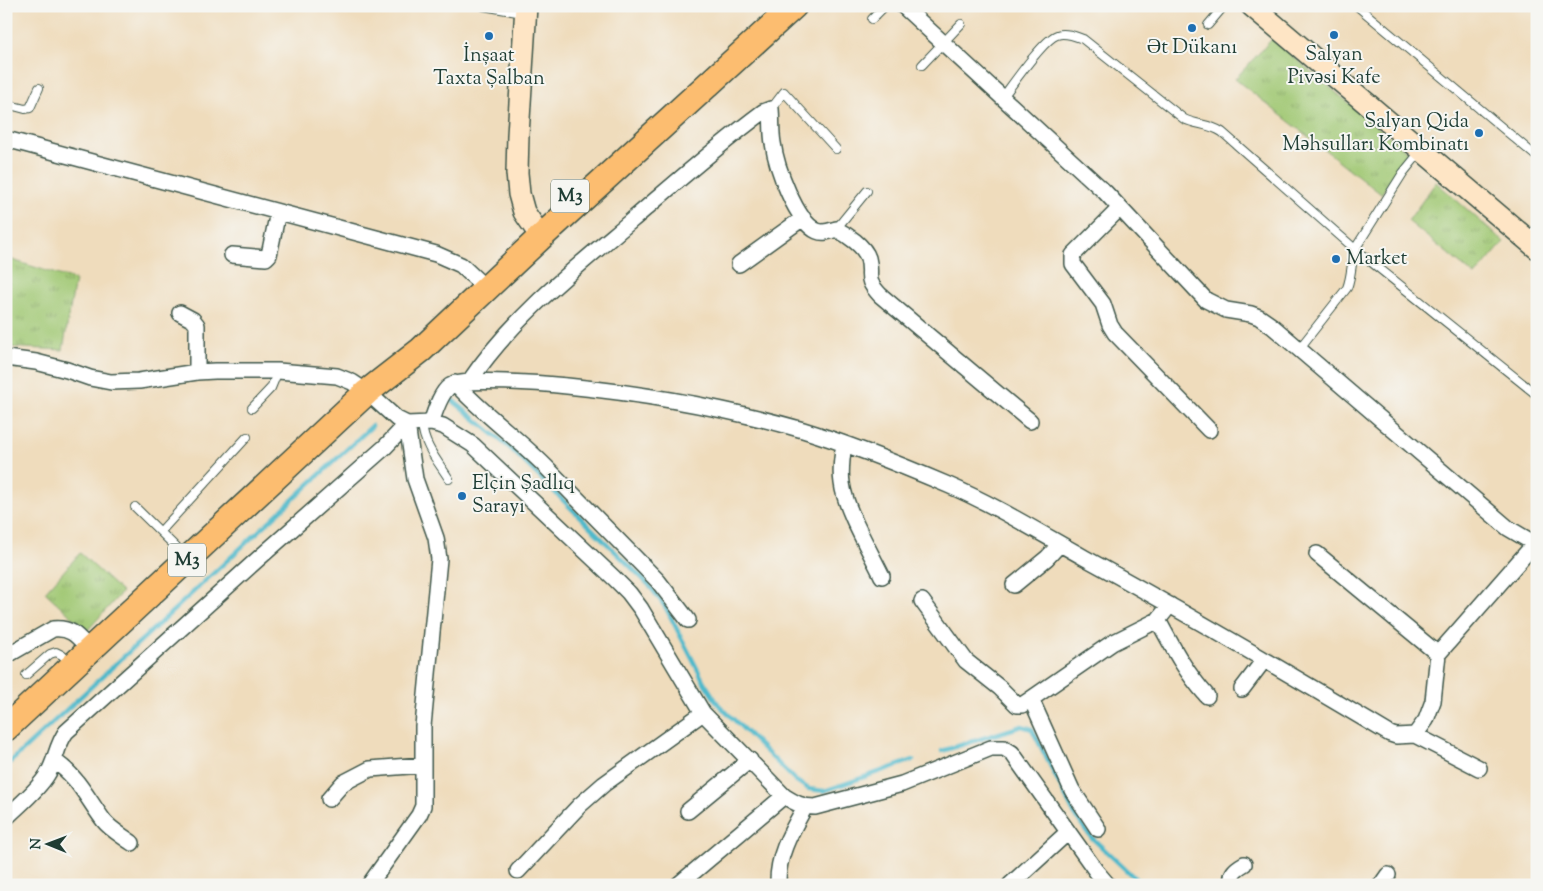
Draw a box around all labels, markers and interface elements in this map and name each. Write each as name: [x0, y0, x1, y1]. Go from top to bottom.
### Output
marker: Ət Dükanı: [1186, 22, 1198, 34]
marker: Salyan Pivəsi Kafe: [1328, 29, 1340, 41]
marker: İnşaat Taxta Şalban: [483, 30, 495, 42]
place label: Ət Dükanı: [1147, 34, 1238, 63]
place label: Salyan Pivəsi Kafe: [1287, 41, 1381, 93]
place label: İnşaat Taxta Şalban: [433, 42, 545, 94]
place label: Salyan Qida Məhsulları Kombinatı: [1282, 108, 1469, 160]
marker: Salyan Qida Məhsulları Kombinatı: [1473, 127, 1485, 139]
road number: M3: [551, 180, 589, 212]
place label: Market: [1346, 245, 1407, 274]
marker: Market: [1330, 253, 1342, 265]
place label: Elçin Şadlıq Sarayı: [472, 470, 575, 522]
marker: Elçin Şadlıq Sarayı: [456, 490, 468, 502]
road number: M3: [168, 544, 206, 576]
north arrow: [22, 818, 72, 868]
text: N: [27, 838, 47, 850]

